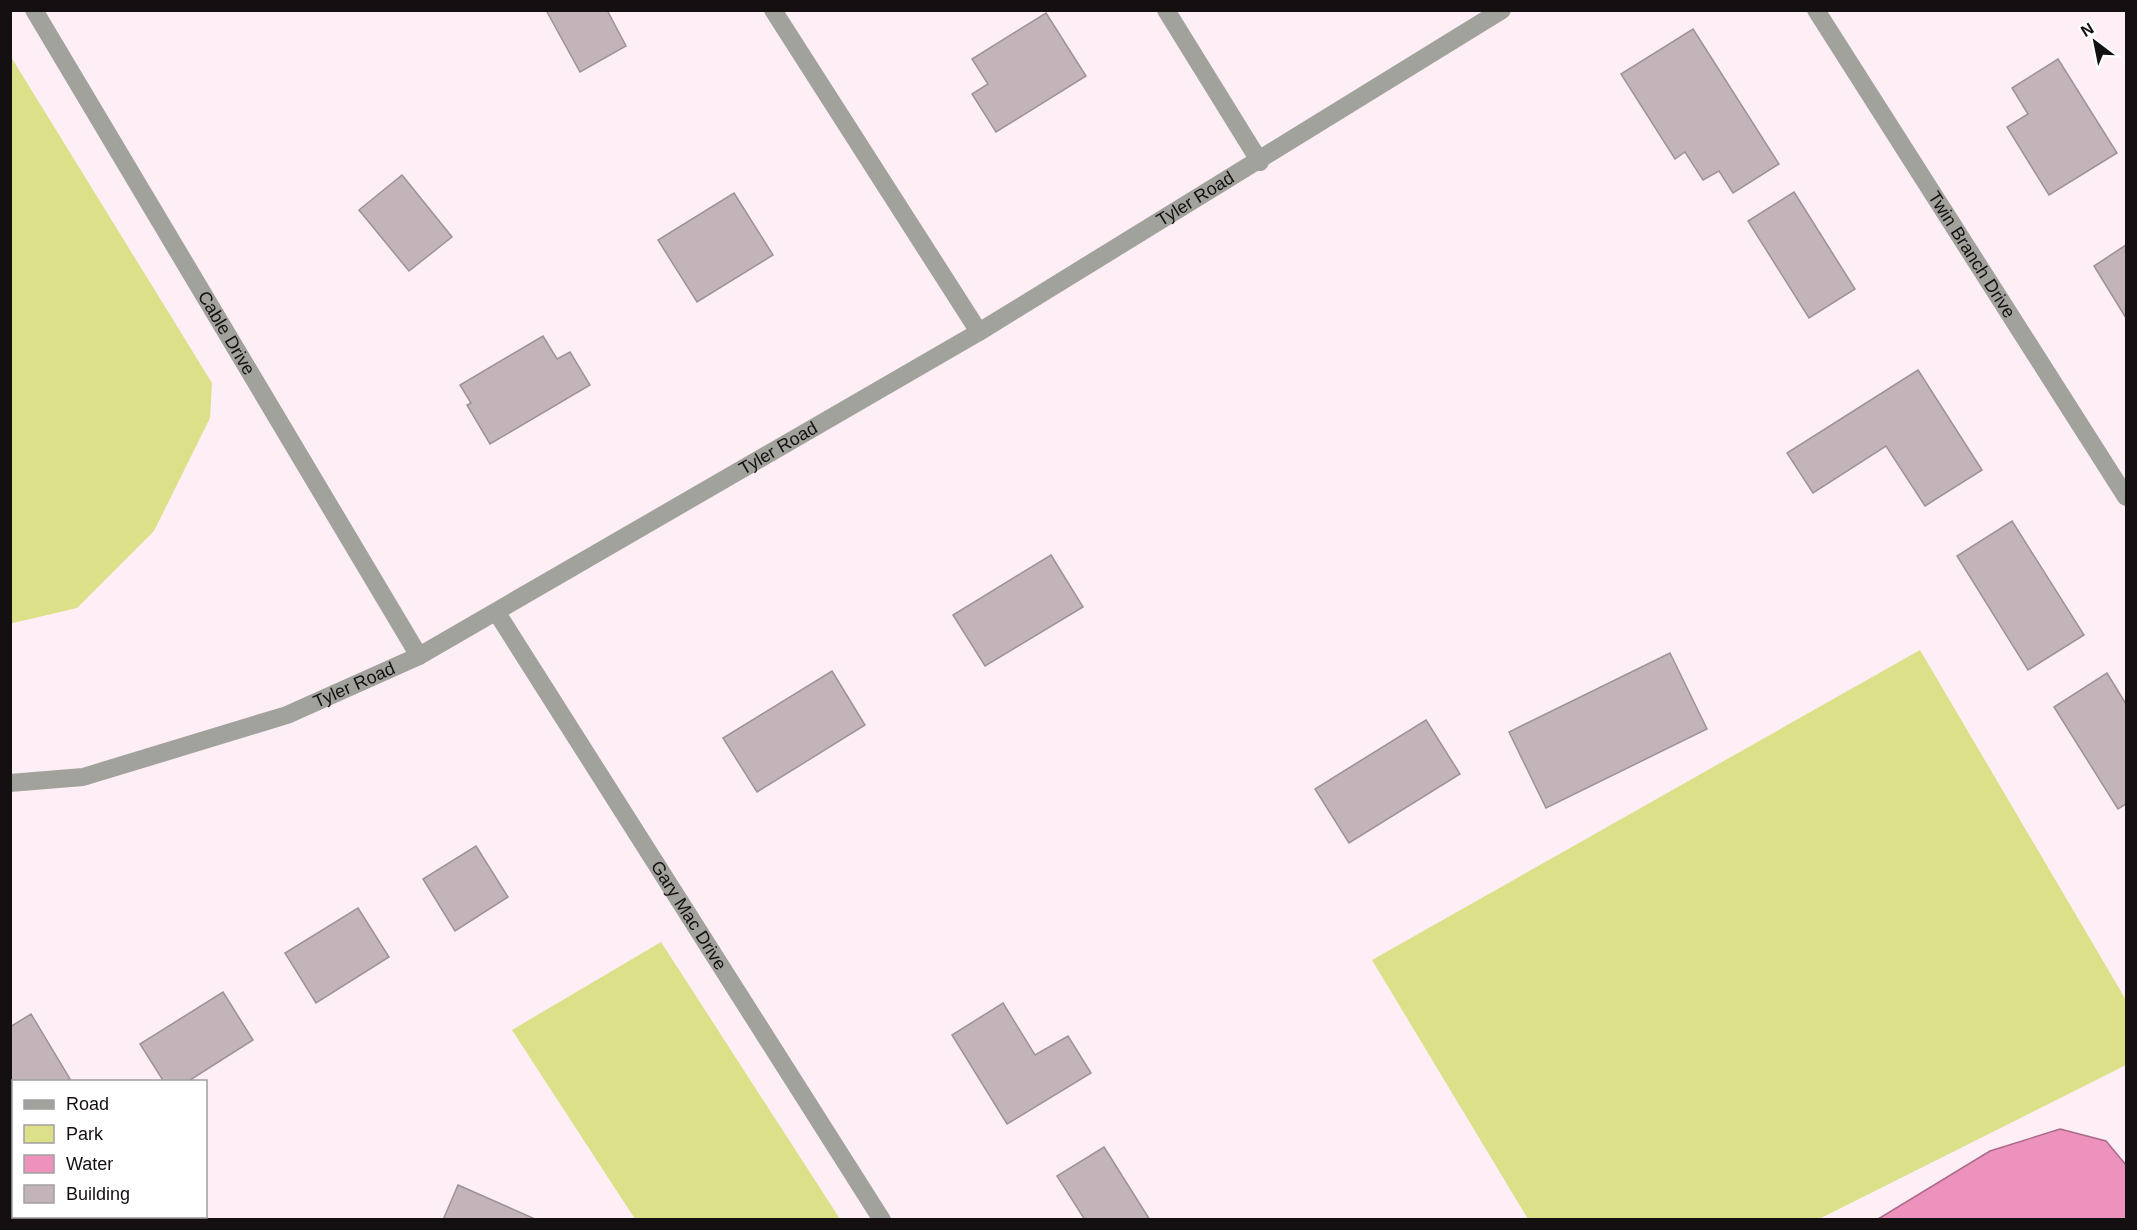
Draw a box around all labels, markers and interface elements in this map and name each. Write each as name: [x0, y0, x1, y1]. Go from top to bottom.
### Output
north arrow: [2065, 12, 2125, 72]
text: N: [2078, 19, 2097, 40]
street label: Tyler Road: [1153, 167, 1238, 230]
street label: Twin Branch Drive: [1924, 188, 2019, 322]
street label: Cable Drive: [194, 287, 259, 379]
street label: Tyler Road: [735, 418, 821, 479]
street label: Tyler Road: [310, 658, 398, 712]
street label: Gary Mac Drive: [647, 857, 731, 973]
legend: [12, 1080, 207, 1218]
text: Road: [66, 1094, 109, 1114]
text: Park: [66, 1124, 104, 1144]
text: Water: [66, 1154, 113, 1174]
text: Building: [66, 1184, 130, 1204]

